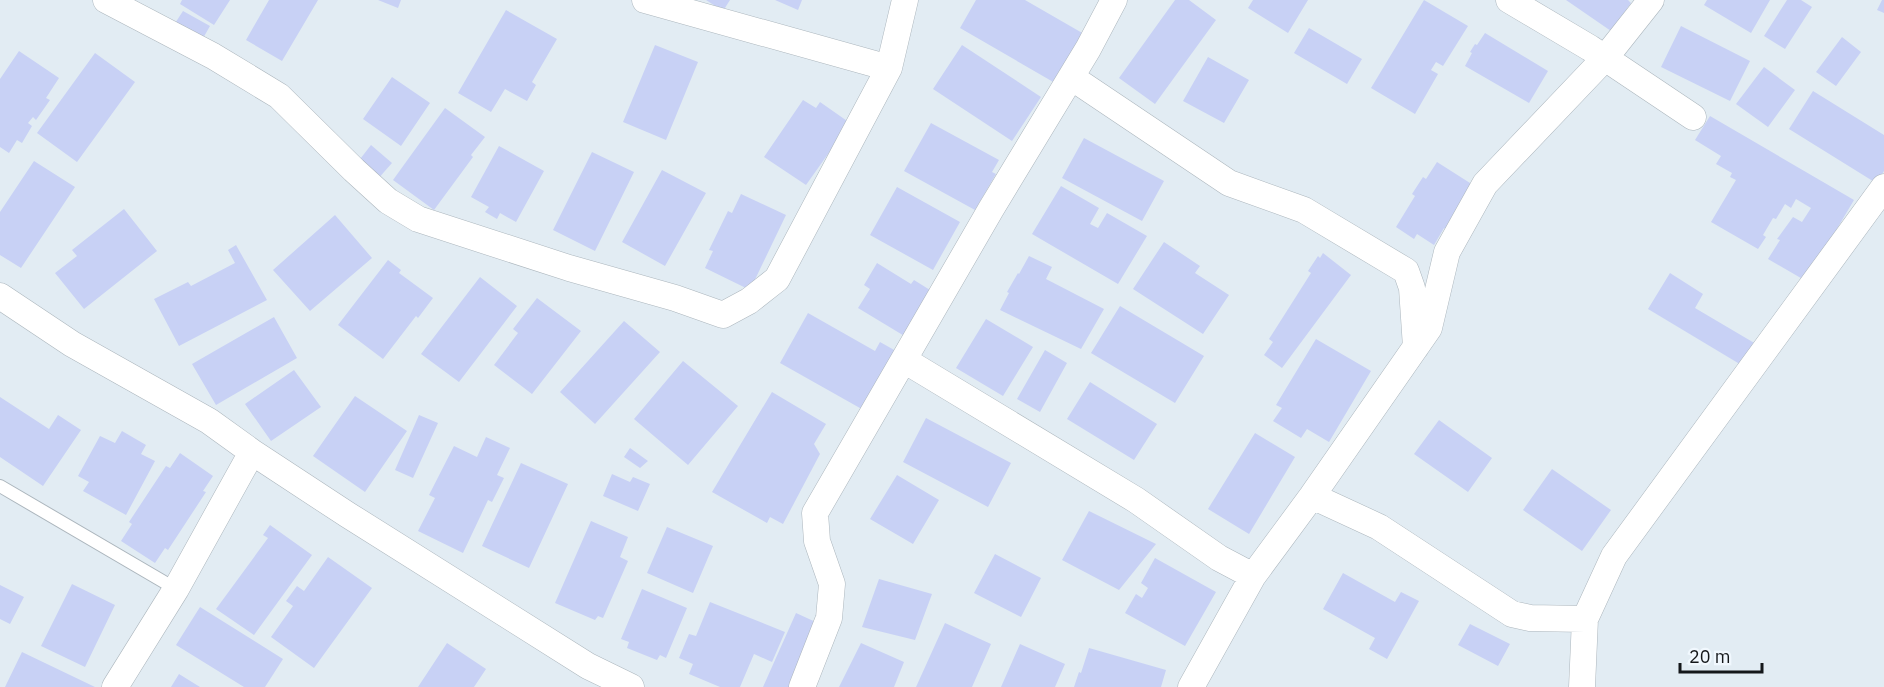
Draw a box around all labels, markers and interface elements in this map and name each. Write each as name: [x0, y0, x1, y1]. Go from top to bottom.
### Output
scale bar: [1680, 636, 1762, 674]
text: 20 m: [1689, 645, 1731, 668]

